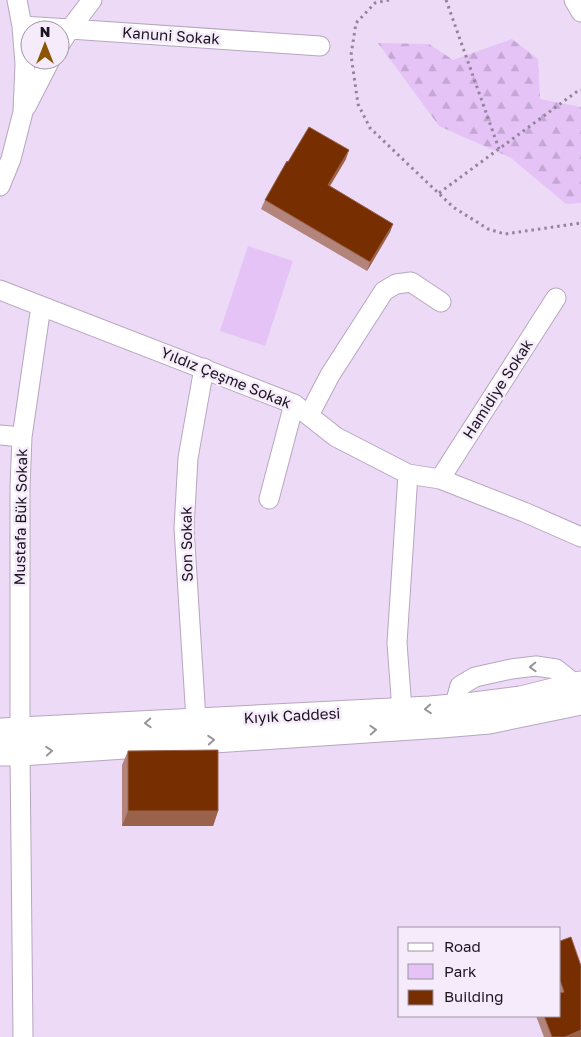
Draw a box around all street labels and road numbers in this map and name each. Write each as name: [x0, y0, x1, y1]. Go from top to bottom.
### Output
street label: Kanuni Sokak: [122, 23, 221, 47]
street label: Hamidiye Sokak: [458, 335, 536, 442]
street label: Yıldız Çeşme Sokak: [158, 343, 295, 412]
street label: Mustafa Bük Sokak: [10, 448, 30, 586]
street label: Son Sokak: [176, 506, 196, 582]
street label: Kıyık Caddesi: [243, 703, 341, 727]

